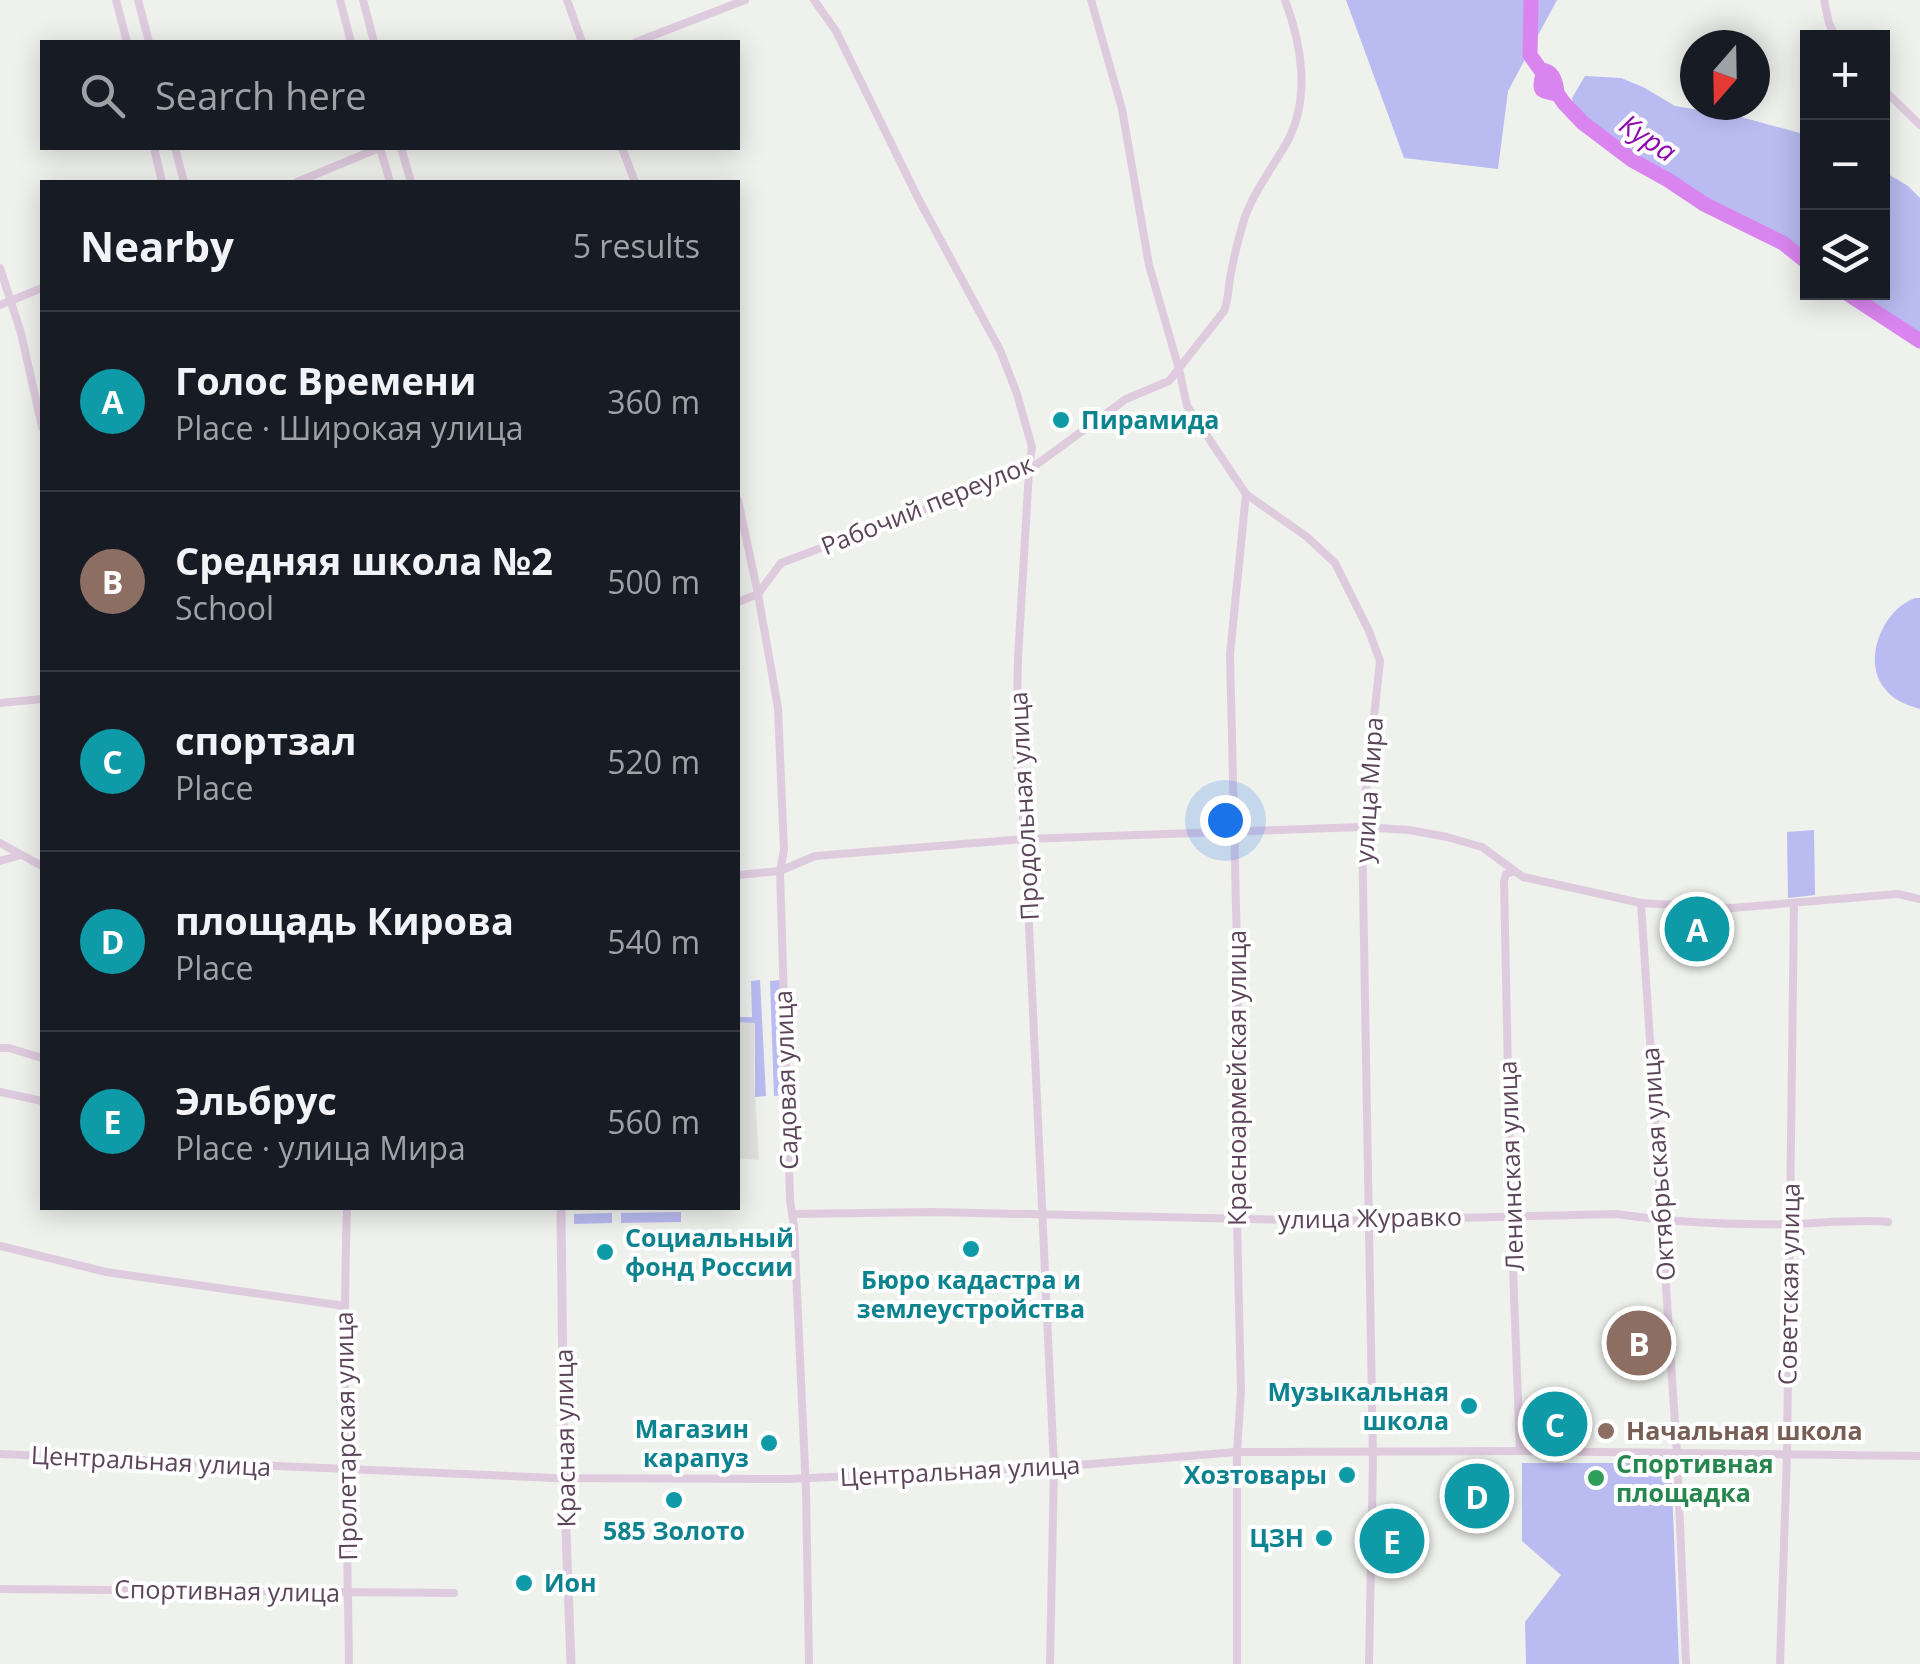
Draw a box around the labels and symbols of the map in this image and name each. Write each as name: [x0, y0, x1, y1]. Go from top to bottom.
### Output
north arrow: [1680, 30, 1770, 120]
water label: Кура: [1613, 104, 1684, 170]
place label: Пирамида: [1081, 402, 1219, 436]
marker: Пирамида: [1050, 409, 1072, 431]
street label: Рабочий переулок: [816, 446, 1038, 562]
street label: Продольная улица: [1000, 691, 1046, 921]
street label: улица Мира: [1346, 716, 1390, 864]
your location: [1200, 795, 1251, 846]
pin: A: [1664, 892, 1730, 966]
street label: Красноармейская улица: [1219, 930, 1253, 1226]
street label: Садовая улица: [765, 990, 805, 1171]
street label: Октябрьская улица: [1632, 1046, 1682, 1282]
street label: Ленинская улица: [1489, 1060, 1531, 1272]
street label: Советская улица: [1769, 1183, 1807, 1385]
street label: улица Журавко: [1278, 1198, 1462, 1236]
place label: Социальный фонд России: [625, 1220, 794, 1283]
marker: Бюро кадастра и землеустройства: [960, 1238, 982, 1260]
marker: Социальный фонд России: [594, 1241, 616, 1263]
place label: Бюро кадастра и землеустройства: [857, 1262, 1085, 1325]
pin: B: [1606, 1306, 1672, 1380]
street label: Пролетарская улица: [326, 1311, 364, 1561]
street label: Красная улица: [545, 1348, 583, 1528]
place label: Музыкальная школа: [1268, 1374, 1449, 1437]
pin: C: [1522, 1386, 1588, 1462]
marker: Музыкальная школа: [1458, 1395, 1480, 1417]
place label: Магазин карапуз: [635, 1411, 749, 1474]
place label: Начальная школа: [1626, 1413, 1863, 1447]
marker: Начальная школа: [1595, 1420, 1617, 1442]
marker: Магазин карапуз: [758, 1432, 780, 1454]
street label: Центральная улица: [30, 1437, 272, 1483]
place label: Cпортивная площадка: [1616, 1446, 1774, 1509]
street label: Центральная улица: [839, 1447, 1081, 1493]
place label: Хозтовары: [1184, 1457, 1327, 1491]
pin: D: [1444, 1458, 1510, 1534]
marker: Хозтовары: [1336, 1464, 1358, 1486]
marker: Cпортивная площадка: [1585, 1467, 1607, 1489]
marker: 585 Золото: [663, 1489, 685, 1511]
pin: E: [1360, 1504, 1424, 1578]
place label: 585 Золото: [603, 1513, 745, 1547]
place label: ЦЗН: [1249, 1520, 1304, 1554]
marker: ЦЗН: [1313, 1527, 1335, 1549]
place label: Ион: [544, 1565, 597, 1599]
street label: Спортивная улица: [114, 1571, 340, 1609]
marker: Ион: [513, 1572, 535, 1594]

